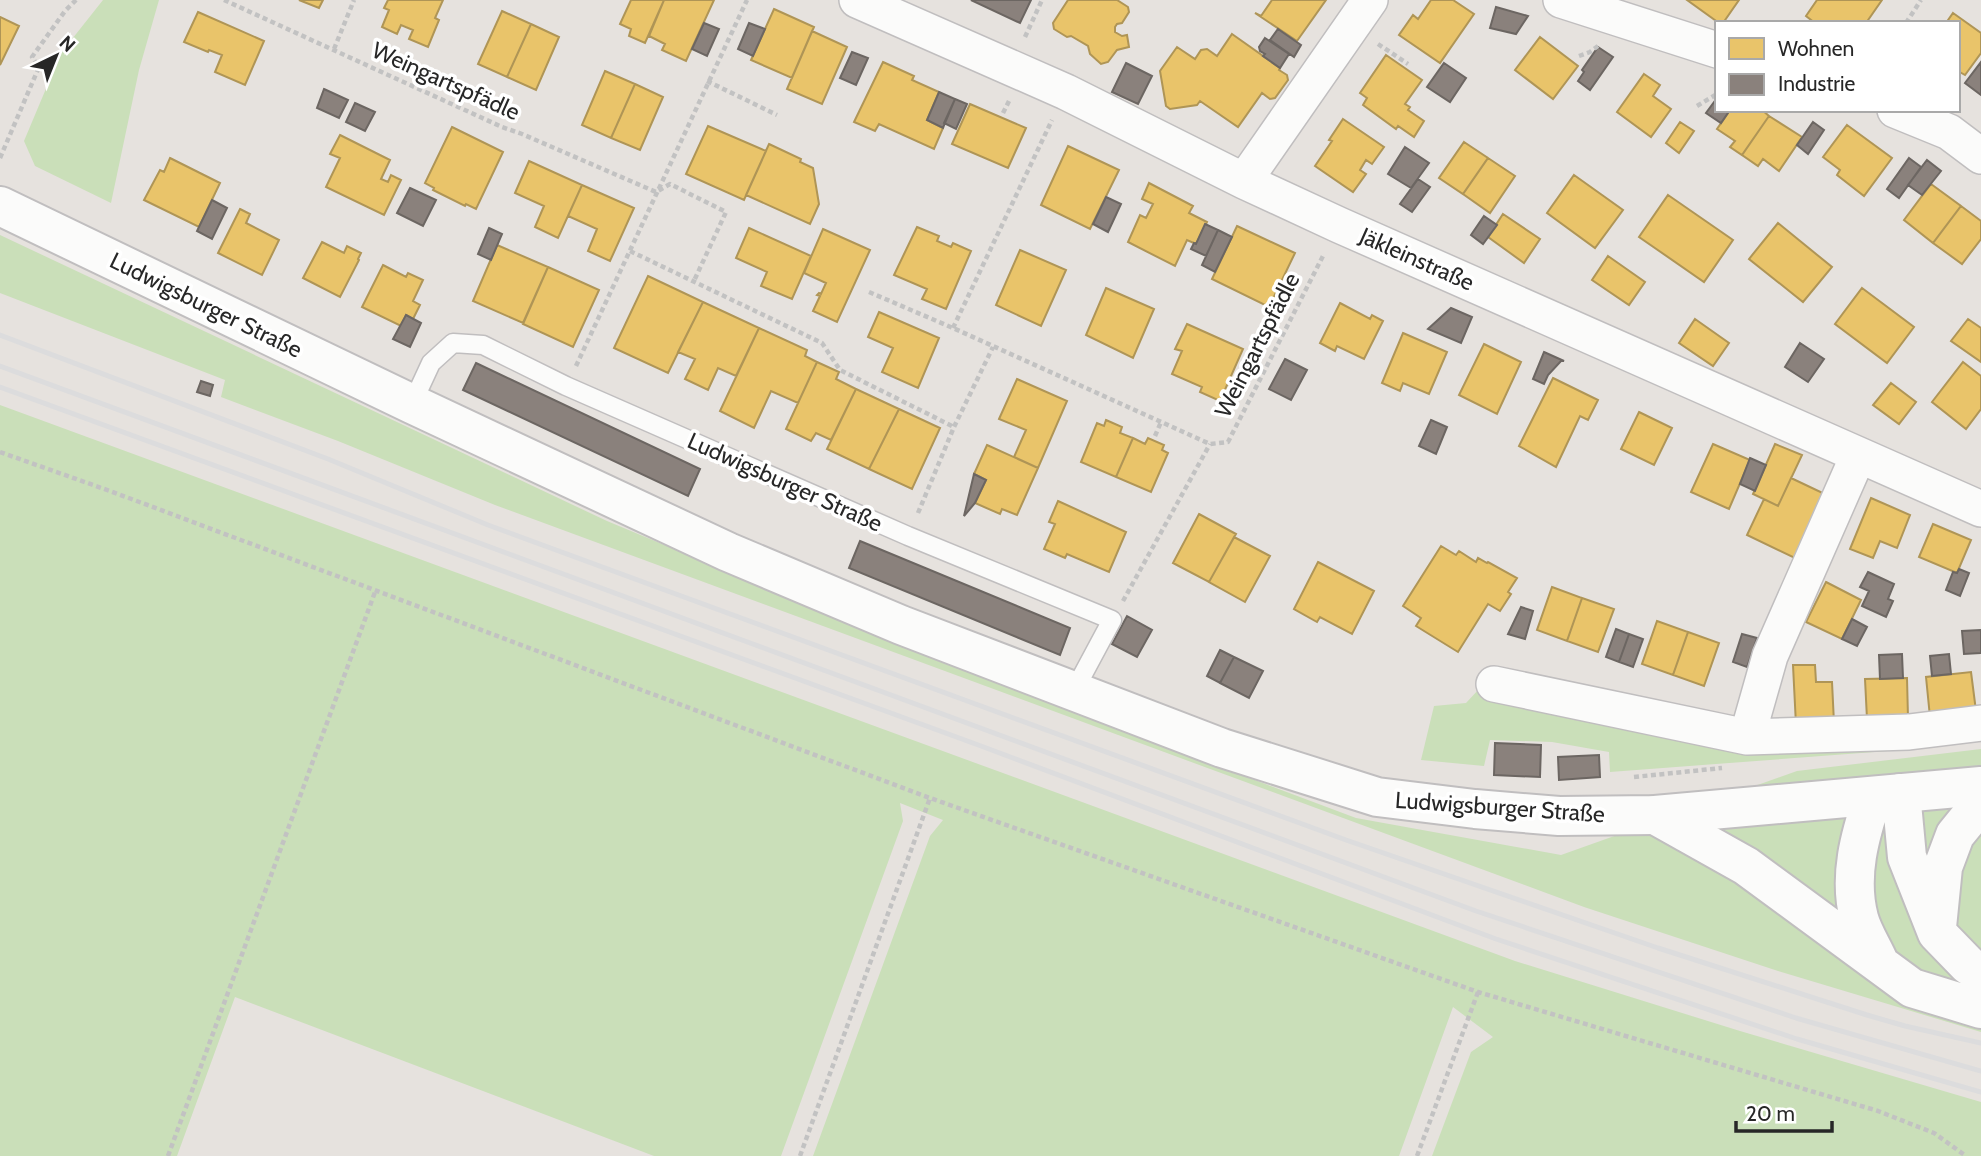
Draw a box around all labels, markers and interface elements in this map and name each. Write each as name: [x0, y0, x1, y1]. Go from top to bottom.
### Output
north arrow: [21, 21, 91, 91]
legend: [1715, 21, 1960, 112]
text: N: [54, 31, 80, 57]
street label: Weingartspfädle: [368, 36, 524, 126]
text: Wohnen: [1778, 36, 1854, 61]
text: Industrie: [1778, 71, 1855, 96]
street label: Jäkleinstraße: [1355, 221, 1479, 297]
street label: Ludwigsburger Straße: [105, 246, 307, 364]
street label: Weingartspfädle: [1209, 268, 1306, 422]
street label: Ludwigsburger Straße: [683, 426, 887, 538]
street label: Ludwigsburger Straße: [1394, 786, 1606, 828]
scale bar: [1736, 1090, 1832, 1134]
text: 20 m: [1746, 1101, 1795, 1126]

